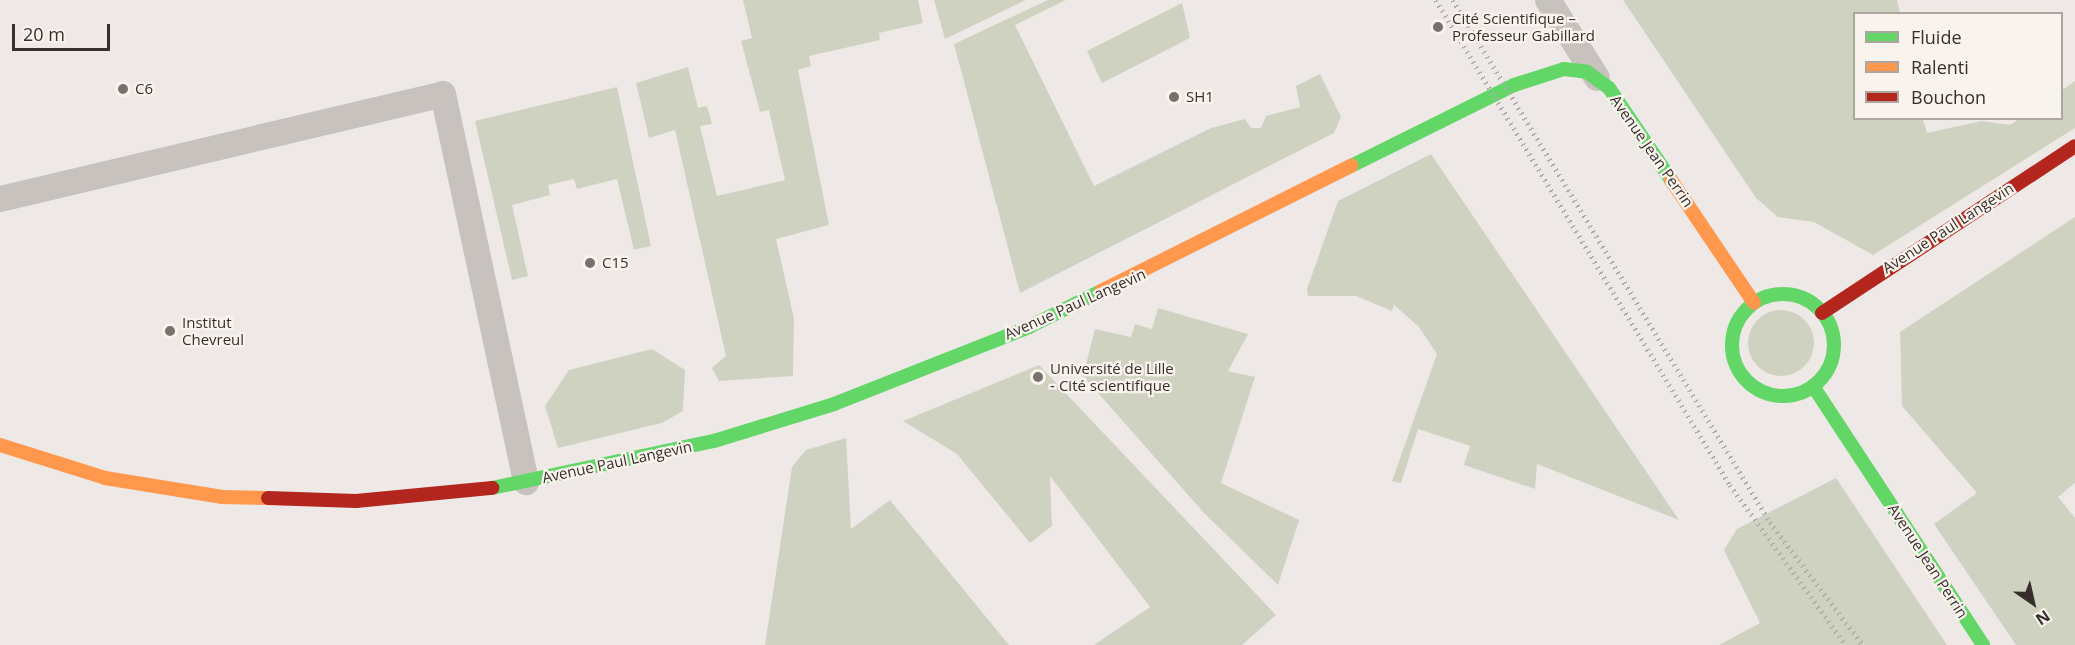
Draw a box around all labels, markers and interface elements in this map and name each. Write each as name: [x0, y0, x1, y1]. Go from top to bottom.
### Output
place label: Cité Scientifique – Professeur Gabillard: [1452, 9, 1595, 44]
scale bar: [15, 12, 112, 50]
legend: [1853, 12, 2063, 120]
marker: Cité Scientifique – Professeur Gabillard: [1429, 18, 1447, 36]
text: 20 m: [23, 22, 65, 46]
text: Fluide: [1911, 25, 1962, 49]
text: Ralenti: [1911, 55, 1969, 79]
place label: C6: [135, 80, 153, 98]
marker: C6: [116, 82, 130, 96]
text: Bouchon: [1911, 85, 1986, 109]
place label: SH1: [1186, 88, 1214, 106]
marker: SH1: [1167, 90, 1181, 104]
street label: Avenue Jean Perrin: [1607, 91, 1697, 211]
street label: Avenue Paul Langevin: [1879, 179, 2017, 277]
place label: C15: [602, 254, 629, 272]
marker: C15: [583, 256, 597, 270]
street label: Avenue Paul Langevin: [1002, 265, 1148, 343]
place label: Institut Chevreul: [182, 313, 244, 348]
marker: Institut Chevreul: [163, 324, 177, 338]
place label: Université de Lille ‐ Cité scientifique: [1050, 359, 1174, 394]
marker: Université de Lille ‐ Cité scientifique: [1031, 370, 1045, 384]
street label: Avenue Paul Langevin: [540, 437, 694, 487]
street label: Avenue Jean Perrin: [1884, 500, 1972, 622]
north arrow: [2003, 573, 2063, 633]
text: N: [2032, 605, 2055, 631]

